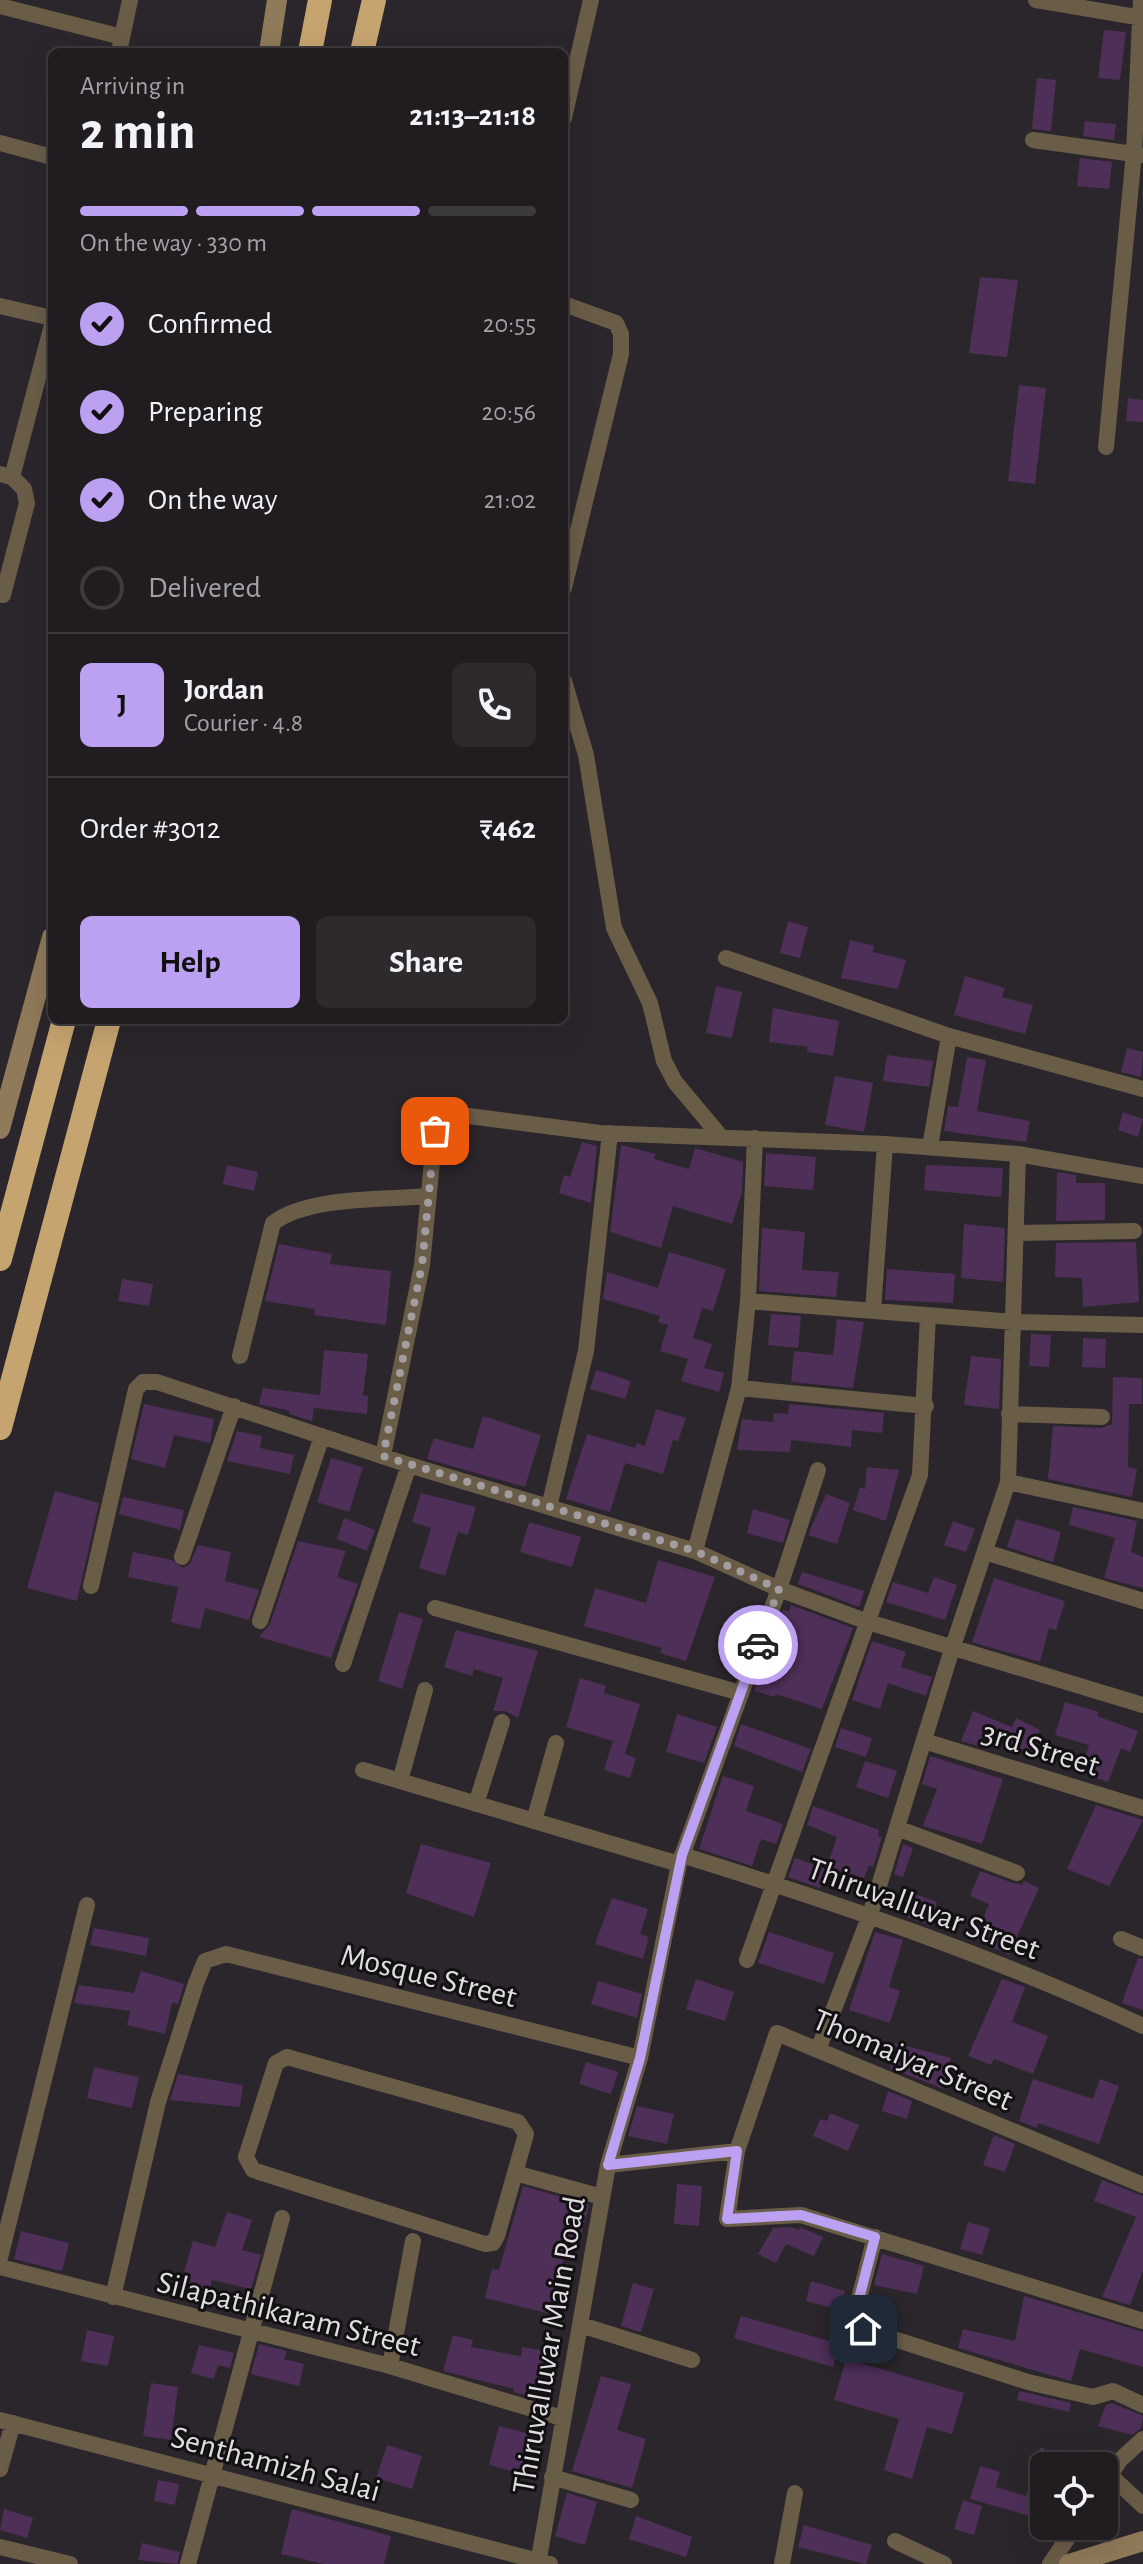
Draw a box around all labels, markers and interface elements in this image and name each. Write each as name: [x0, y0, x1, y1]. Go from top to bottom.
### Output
text: Arriving in: [80, 73, 185, 99]
text: 21:13–21:18: [409, 101, 536, 131]
text: 2 min: [80, 106, 195, 158]
text: On the way · 330 m: [80, 230, 267, 256]
icon: check: [80, 302, 124, 346]
text: Confirmed: [148, 309, 272, 339]
text: 20:55: [483, 311, 536, 337]
icon: check: [80, 390, 124, 434]
text: Preparing: [148, 397, 263, 427]
text: 20:56: [481, 399, 536, 425]
icon: check: [80, 478, 124, 522]
text: On the way: [148, 485, 277, 515]
text: 21:02: [484, 487, 536, 513]
text: Delivered: [148, 573, 261, 603]
button: phone: [452, 663, 536, 747]
text: Jordan: [184, 675, 264, 705]
text: J: [117, 690, 127, 720]
text: Courier · 4.8: [184, 710, 303, 736]
text: Order #3012: [80, 814, 220, 844]
text: ₹462: [480, 814, 536, 844]
button: Help: [80, 916, 300, 1008]
button: Share: [316, 916, 536, 1008]
pin: [401, 1097, 469, 1165]
icon: bag: [413, 1109, 457, 1153]
courier: [718, 1605, 798, 1685]
icon: car: [736, 1623, 780, 1667]
street label: 3rd Street: [978, 1716, 1103, 1782]
street label: Thiruvalluvar Street: [804, 1852, 1044, 1966]
street label: Mosque Street: [337, 1939, 520, 2013]
street label: Thomaiyar Street: [808, 2003, 1017, 2116]
street label: Thiruvalluvar Main Road: [507, 2194, 591, 2496]
street label: Silapathikaram Street: [154, 2266, 424, 2362]
pin: [829, 2295, 897, 2363]
icon: home: [841, 2307, 885, 2351]
street label: Senthamizh Salai: [168, 2421, 384, 2507]
map controls: [1030, 2452, 1118, 2540]
button: locate: [1030, 2452, 1118, 2540]

